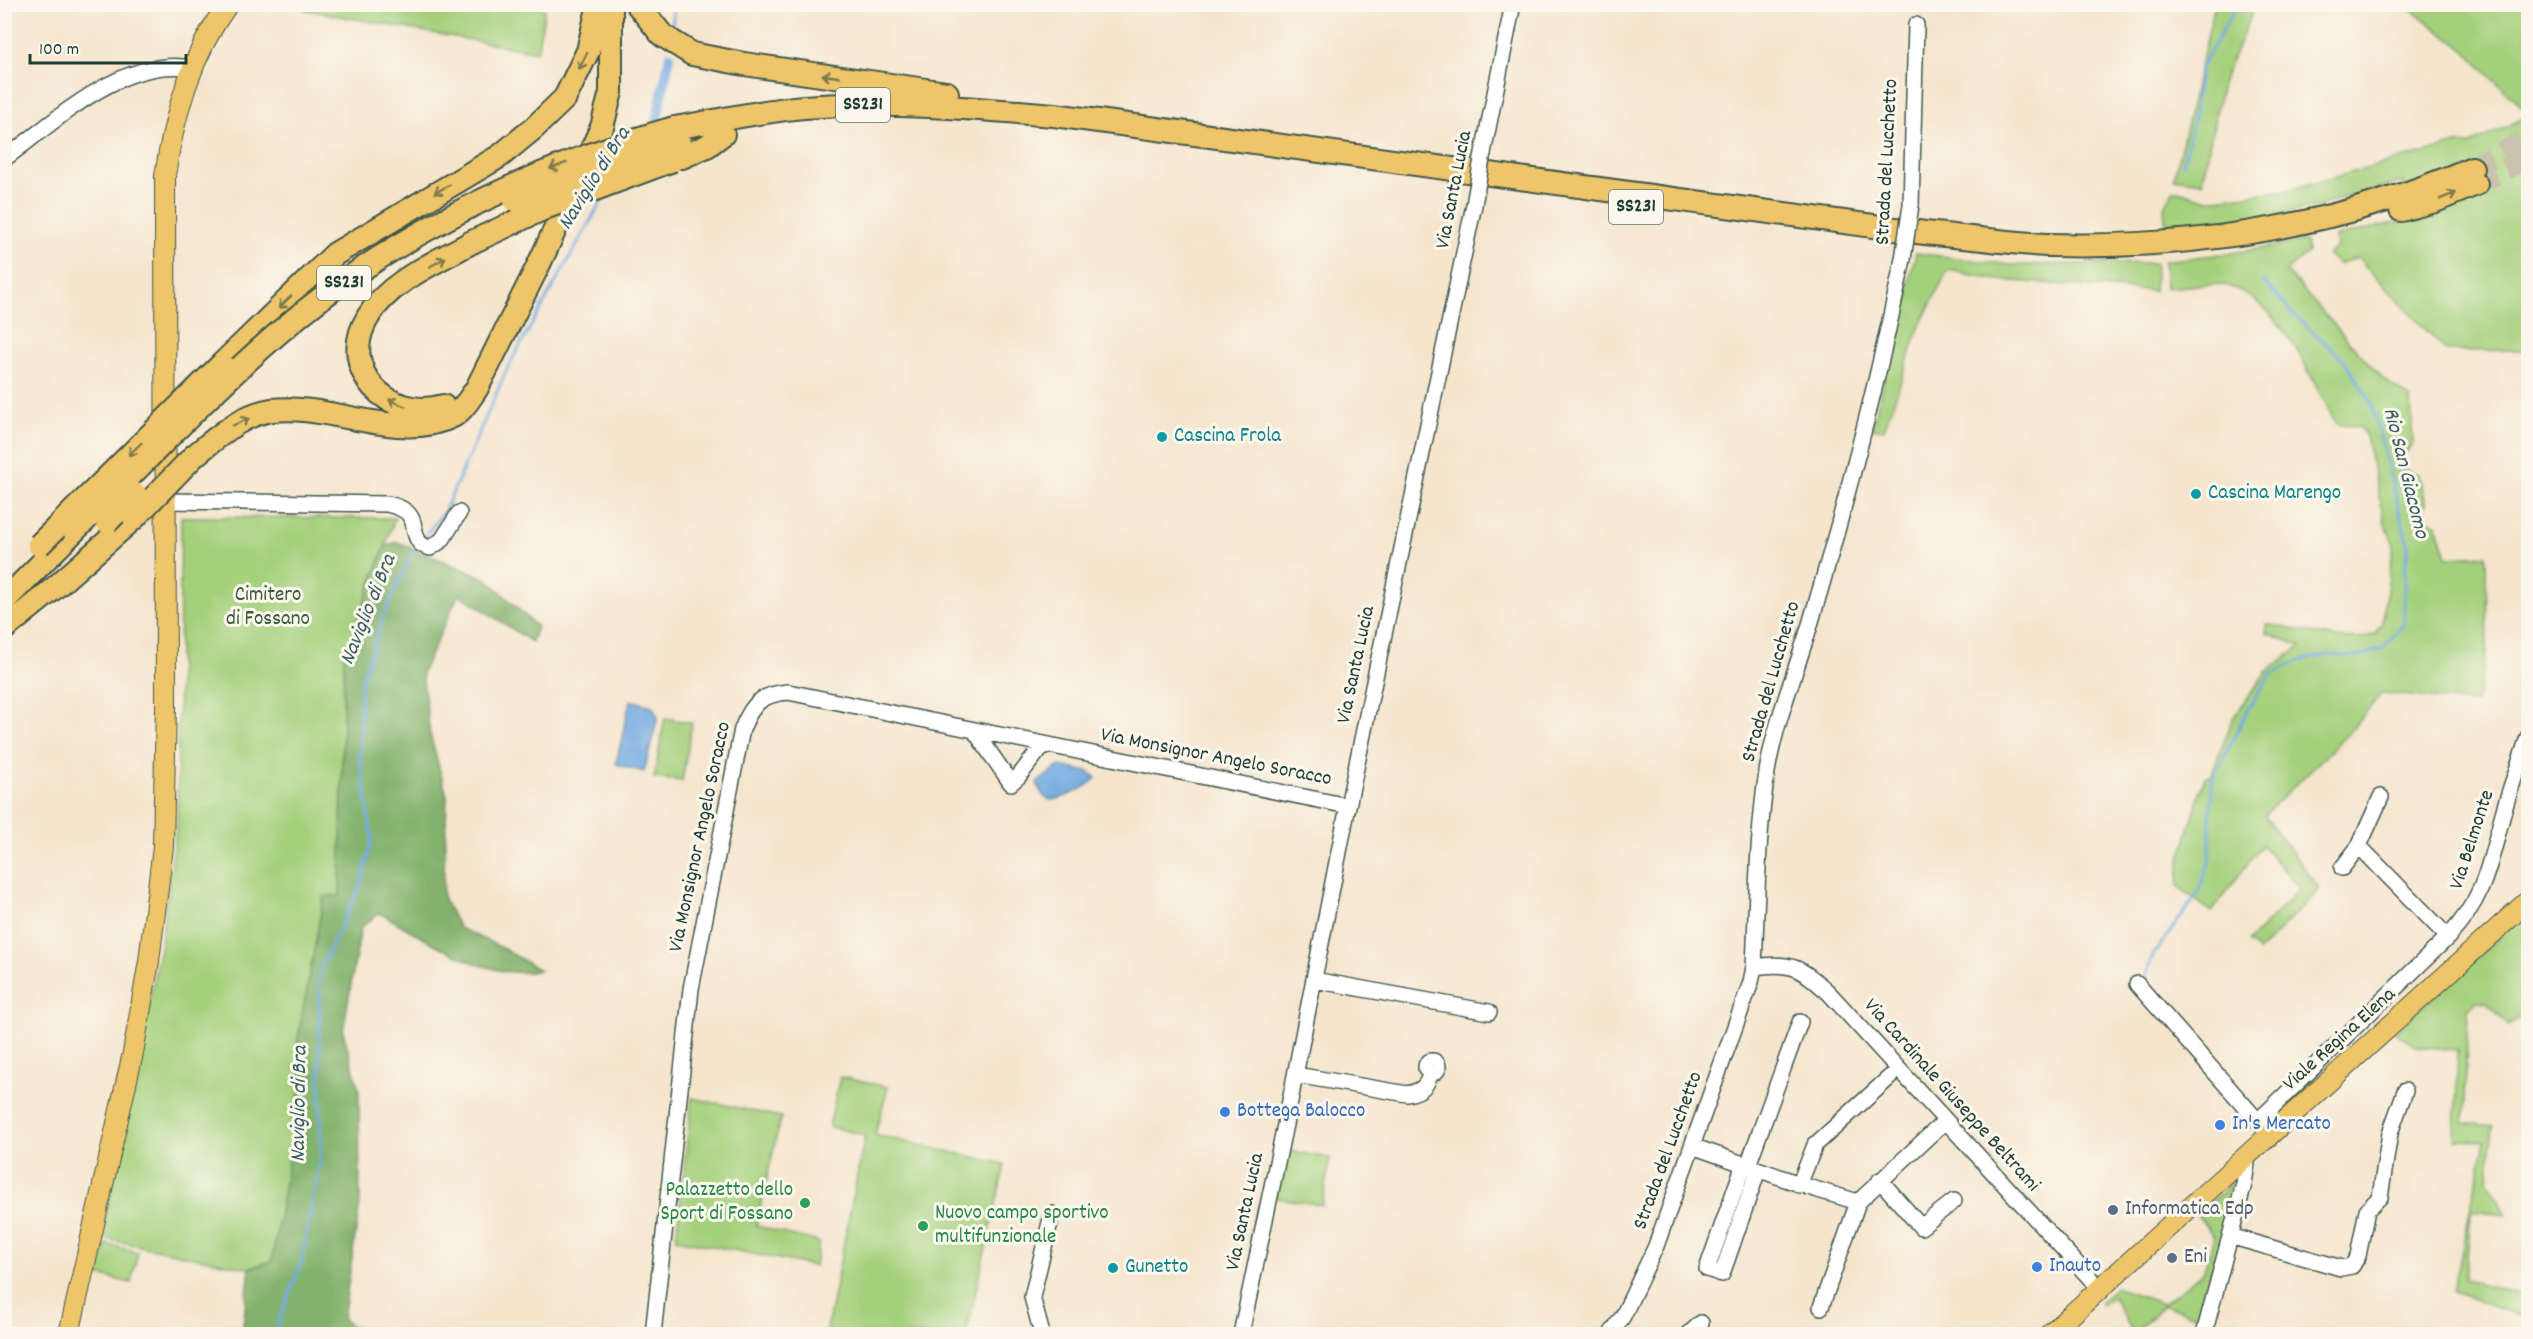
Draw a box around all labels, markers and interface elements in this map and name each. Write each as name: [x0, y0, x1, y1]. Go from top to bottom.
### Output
scale bar: [30, 27, 186, 65]
text: 100 m: [39, 38, 79, 63]
one-way arrow: [577, 51, 589, 69]
one-way arrow: [822, 70, 842, 81]
street label: Strada del Lucchetto: [1869, 78, 1907, 246]
road number: SS231: [836, 88, 890, 122]
water label: Naviglio di Bra: [551, 120, 640, 237]
street label: Via Santa Lucia: [1429, 127, 1481, 252]
one-way arrow: [550, 161, 568, 172]
one-way arrow: [434, 184, 452, 195]
road number: SS231: [1609, 190, 1663, 224]
one-way arrow: [2438, 190, 2457, 201]
one-way arrow: [429, 256, 446, 268]
road number: SS231: [317, 266, 371, 300]
one-way arrow: [278, 295, 293, 310]
one-way arrow: [389, 397, 407, 408]
water label: Rio San Giacomo: [2374, 404, 2437, 543]
one-way arrow: [231, 416, 250, 427]
place label: Cascina Frola: [1174, 422, 1282, 452]
marker: Cascina Frola: [1155, 430, 1169, 444]
one-way arrow: [128, 441, 143, 456]
place label: Cascina Marengo: [2208, 479, 2341, 509]
marker: Cascina Marengo: [2189, 487, 2203, 501]
water label: Naviglio di Bra: [333, 549, 406, 670]
park label: Cimitero di Fossano: [226, 581, 310, 635]
street label: Strada del Lucchetto: [1735, 598, 1809, 766]
street label: Via Santa Lucia: [1330, 602, 1384, 727]
street label: Via Monsignor Angelo Soracco: [662, 719, 740, 955]
street label: Via Monsignor Angelo Soracco: [1098, 721, 1334, 795]
street label: Via Belmonte: [2443, 786, 2503, 894]
street label: Viale Regina Elena: [2277, 980, 2404, 1099]
street label: Via Cardinale Giuseppe Beltrami: [1856, 992, 2046, 1200]
water label: Naviglio di Bra: [283, 1044, 317, 1162]
street label: Strada del Lucchetto: [1626, 1068, 1712, 1234]
place label: Bottega Balocco: [1237, 1097, 1365, 1127]
marker: Bottega Balocco: [1218, 1105, 1232, 1119]
place label: In's Mercato: [2232, 1110, 2331, 1140]
marker: In's Mercato: [2213, 1118, 2227, 1132]
street label: Via Santa Lucia: [1219, 1149, 1273, 1274]
place label: Palazzetto dello Sport di Fossano: [661, 1176, 793, 1230]
place label: Informatica Edp: [2125, 1195, 2254, 1225]
marker: Palazzetto dello Sport di Fossano: [798, 1196, 812, 1210]
place label: Nuovo campo sportivo multifunzionale: [935, 1199, 1109, 1253]
marker: Informatica Edp: [2106, 1203, 2120, 1217]
marker: Nuovo campo sportivo multifunzionale: [916, 1219, 930, 1233]
place label: Eni: [2184, 1243, 2207, 1273]
marker: Eni: [2165, 1251, 2179, 1265]
place label: Inauto: [2049, 1252, 2101, 1282]
place label: Gunetto: [1125, 1253, 1188, 1283]
marker: Inauto: [2030, 1260, 2044, 1274]
marker: Gunetto: [1106, 1261, 1120, 1275]

